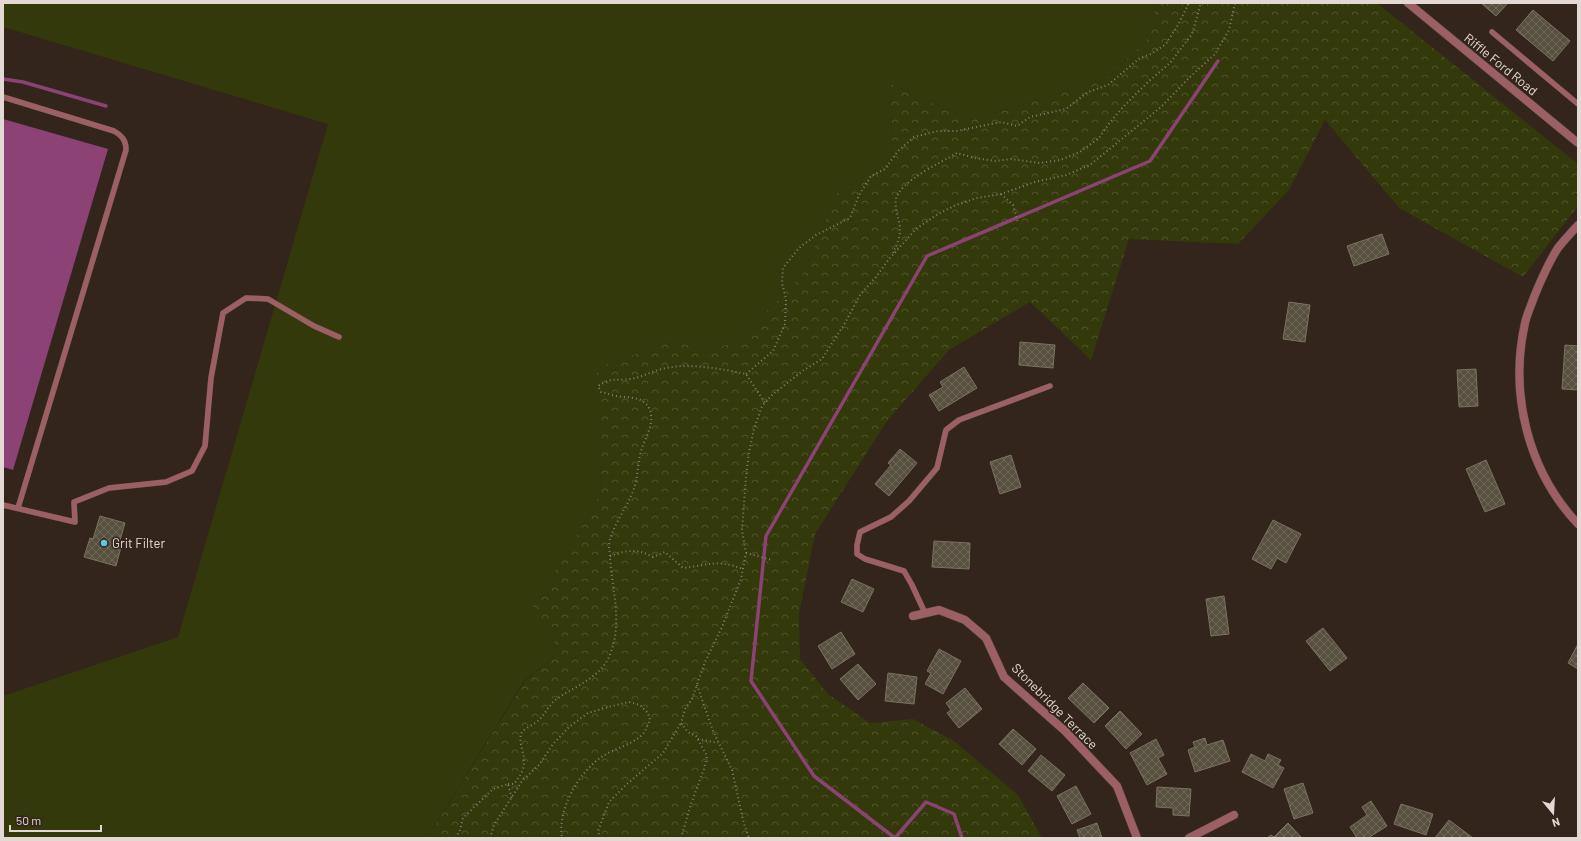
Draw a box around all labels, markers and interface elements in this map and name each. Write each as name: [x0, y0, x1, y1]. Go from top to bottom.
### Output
street label: Riffle Ford Road: [1461, 30, 1541, 98]
place label: Grit Filter: [112, 535, 166, 551]
marker: Grit Filter: [99, 538, 109, 548]
street label: Stonebridge Terrace: [1009, 660, 1101, 752]
north arrow: [1533, 793, 1573, 833]
scale bar: [10, 807, 101, 833]
text: 50 m: [16, 813, 41, 827]
text: N: [1551, 816, 1562, 830]

